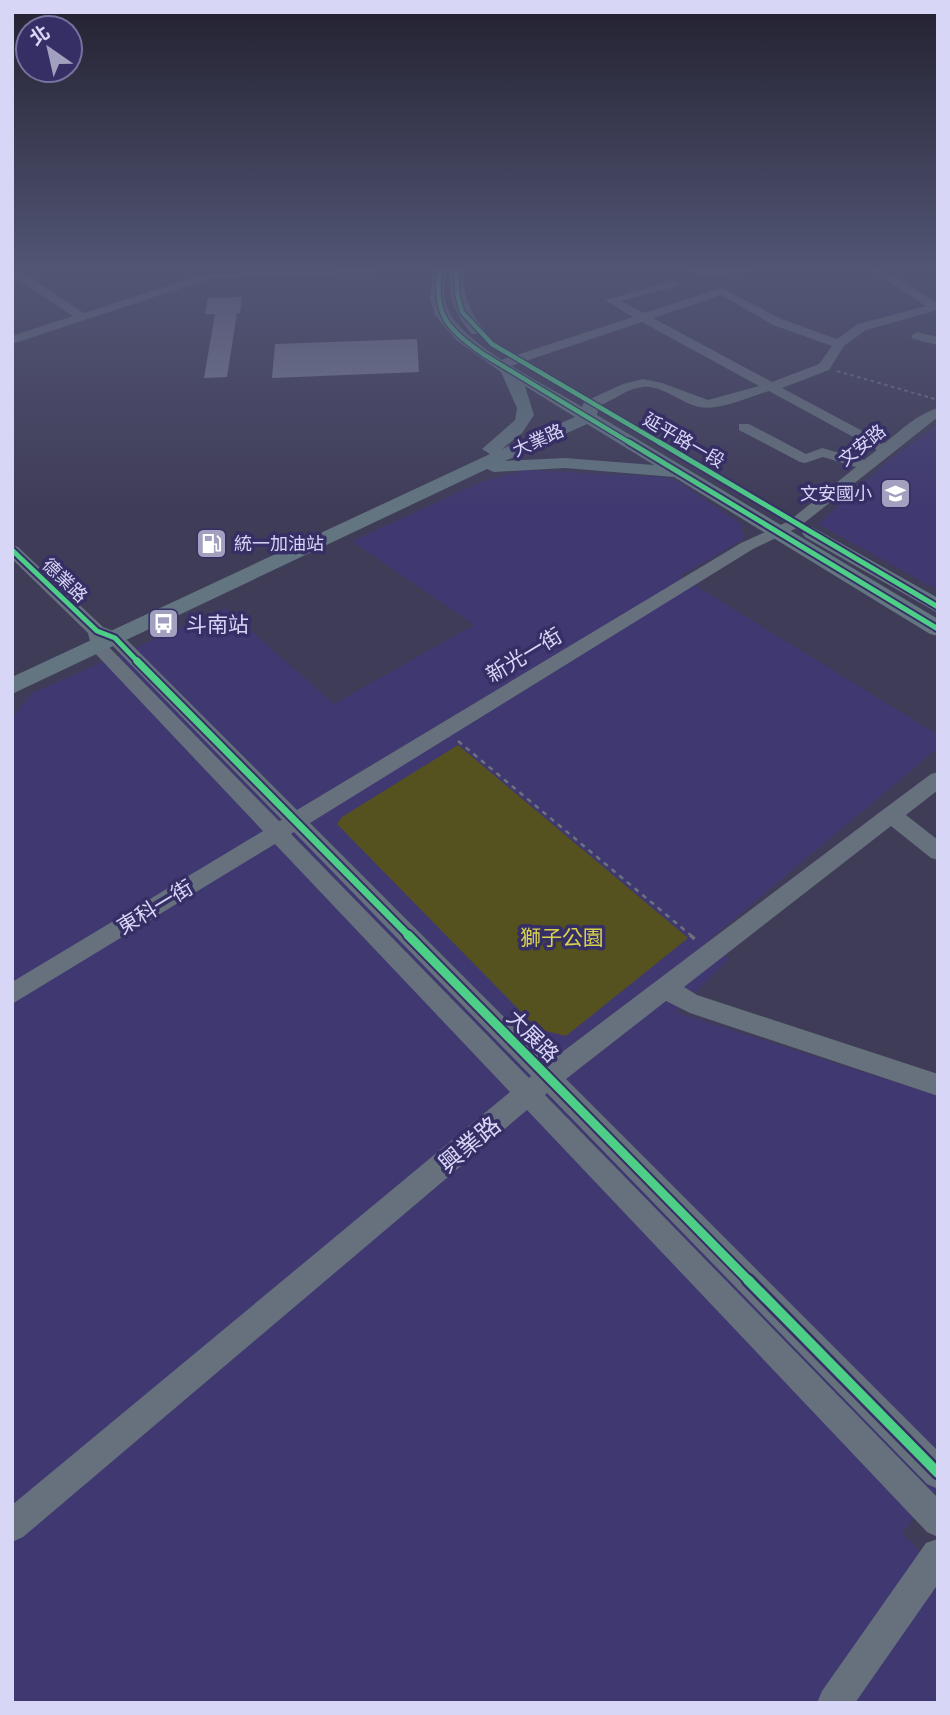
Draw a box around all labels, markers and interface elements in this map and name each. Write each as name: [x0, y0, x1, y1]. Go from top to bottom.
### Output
north arrow: [14, 14, 84, 84]
text: 北: [25, 20, 54, 49]
street label: 延平路一段: [640, 408, 728, 472]
street label: 大業路: [509, 419, 567, 461]
street label: 文安路: [834, 420, 890, 470]
school or university icon: 文安國小: [878, 476, 912, 510]
place label: 文安國小: [800, 483, 872, 504]
fuel station icon: 統一加油站: [194, 526, 228, 560]
place label: 統一加油站: [234, 533, 324, 554]
street label: 德業路: [38, 554, 92, 606]
bus stop icon: 斗南站: [146, 607, 180, 641]
place label: 斗南站: [186, 612, 249, 637]
street label: 新光一街: [482, 623, 566, 687]
street label: 東科一街: [113, 875, 197, 939]
park label: 獅子公園: [520, 925, 604, 950]
street label: 大展路: [502, 1005, 564, 1067]
street label: 興業路: [432, 1110, 506, 1178]

